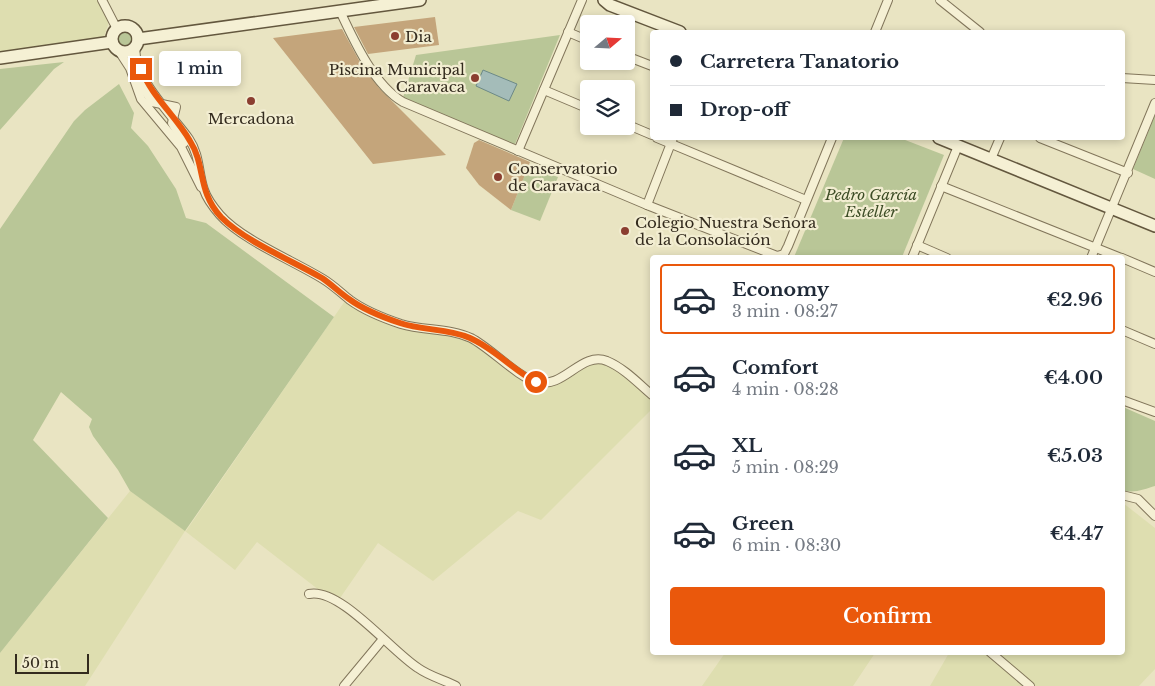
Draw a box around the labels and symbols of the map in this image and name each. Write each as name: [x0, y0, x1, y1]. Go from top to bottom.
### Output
north arrow: [580, 15, 635, 70]
place label: Dia: [405, 27, 432, 46]
marker: Dia: [389, 30, 401, 42]
callout: 1 min: [158, 52, 241, 86]
route end: [130, 58, 152, 80]
place label: Piscina Municipal Caravaca: [329, 60, 466, 96]
marker: Piscina Municipal Caravaca: [469, 72, 481, 84]
marker: Mercadona: [245, 95, 257, 107]
place label: Mercadona: [208, 109, 295, 128]
place label: Conservatorio de Caravaca: [508, 159, 618, 195]
marker: Conservatorio de Caravaca: [492, 171, 504, 183]
park label: Pedro García Esteller: [824, 185, 917, 221]
place label: Colegio Nuestra Señora de la Consolación: [635, 213, 817, 249]
marker: Colegio Nuestra Señora de la Consolación: [619, 225, 631, 237]
route start: [525, 371, 547, 393]
scale bar: [15, 651, 89, 674]

